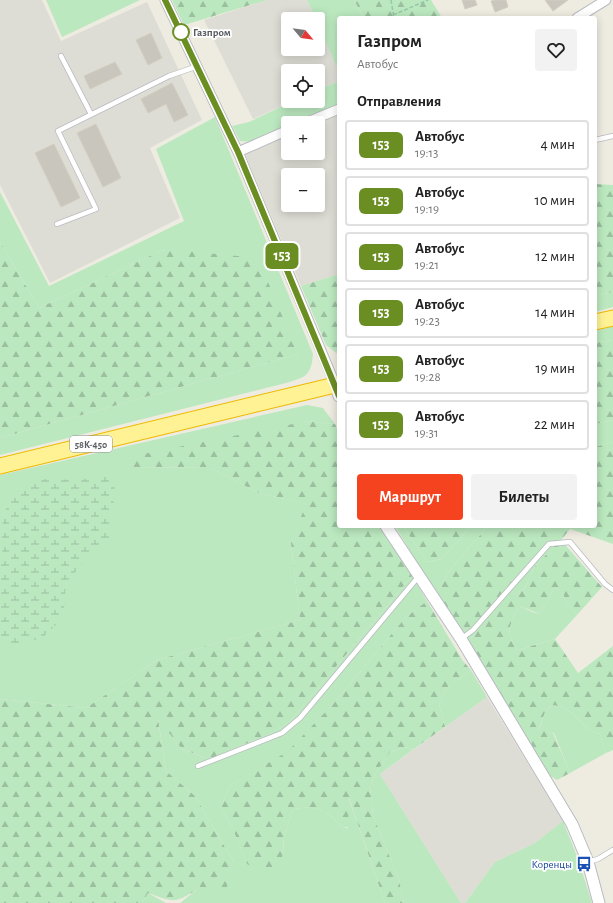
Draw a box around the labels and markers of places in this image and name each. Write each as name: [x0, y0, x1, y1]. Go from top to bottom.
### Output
marker: Газпром: [172, 23, 190, 41]
place label: Газпром: [193, 27, 231, 38]
bus stop icon: Коренцы: [575, 855, 593, 873]
place label: Коренцы: [531, 859, 572, 870]

